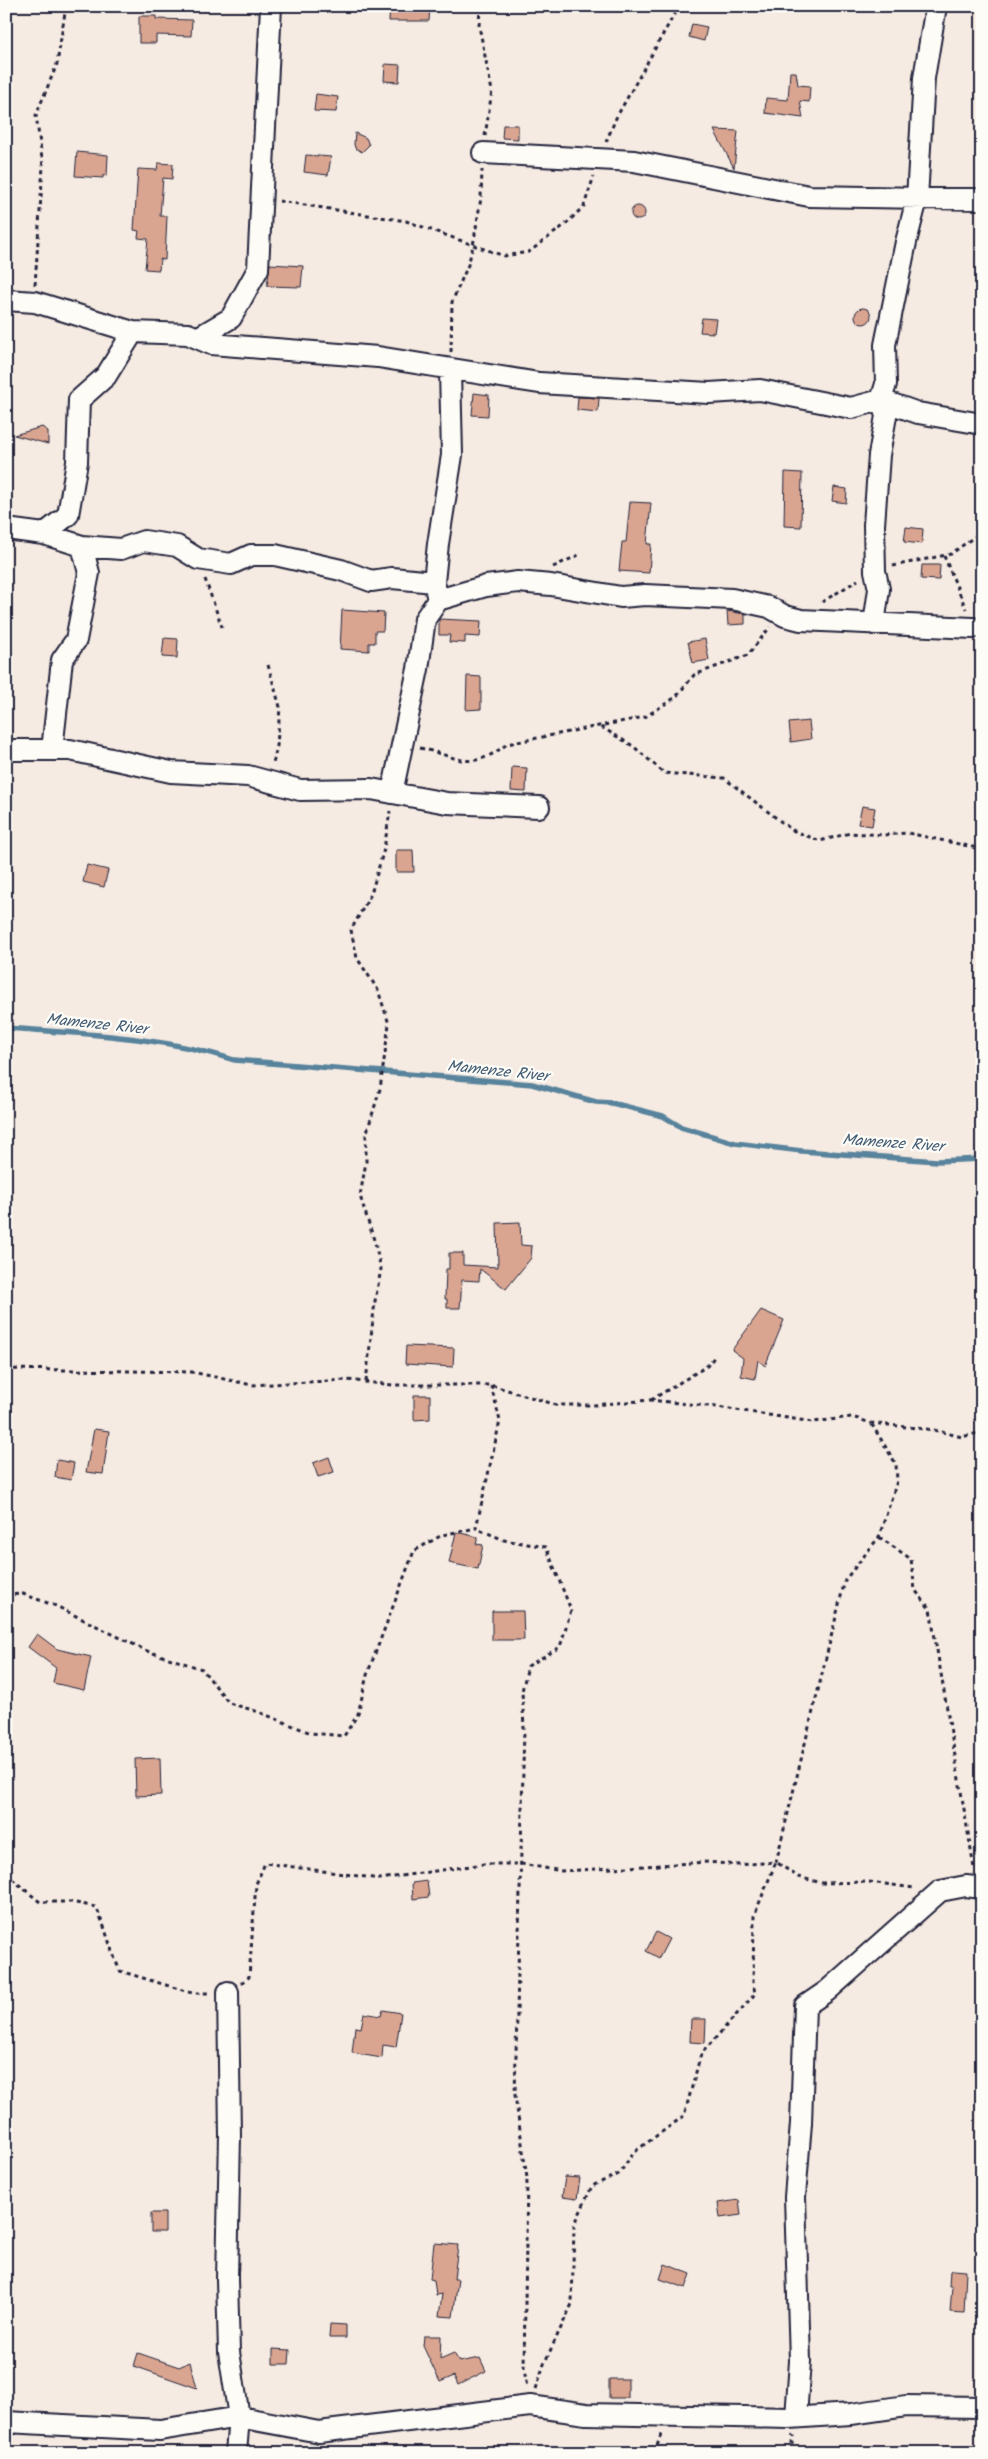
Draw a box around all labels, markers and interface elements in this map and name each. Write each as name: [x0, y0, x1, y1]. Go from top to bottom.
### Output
water label: Mamenze River: [45, 1007, 152, 1043]
water label: Mamenze River: [446, 1054, 553, 1090]
water label: Mamenze River: [841, 1127, 948, 1160]

